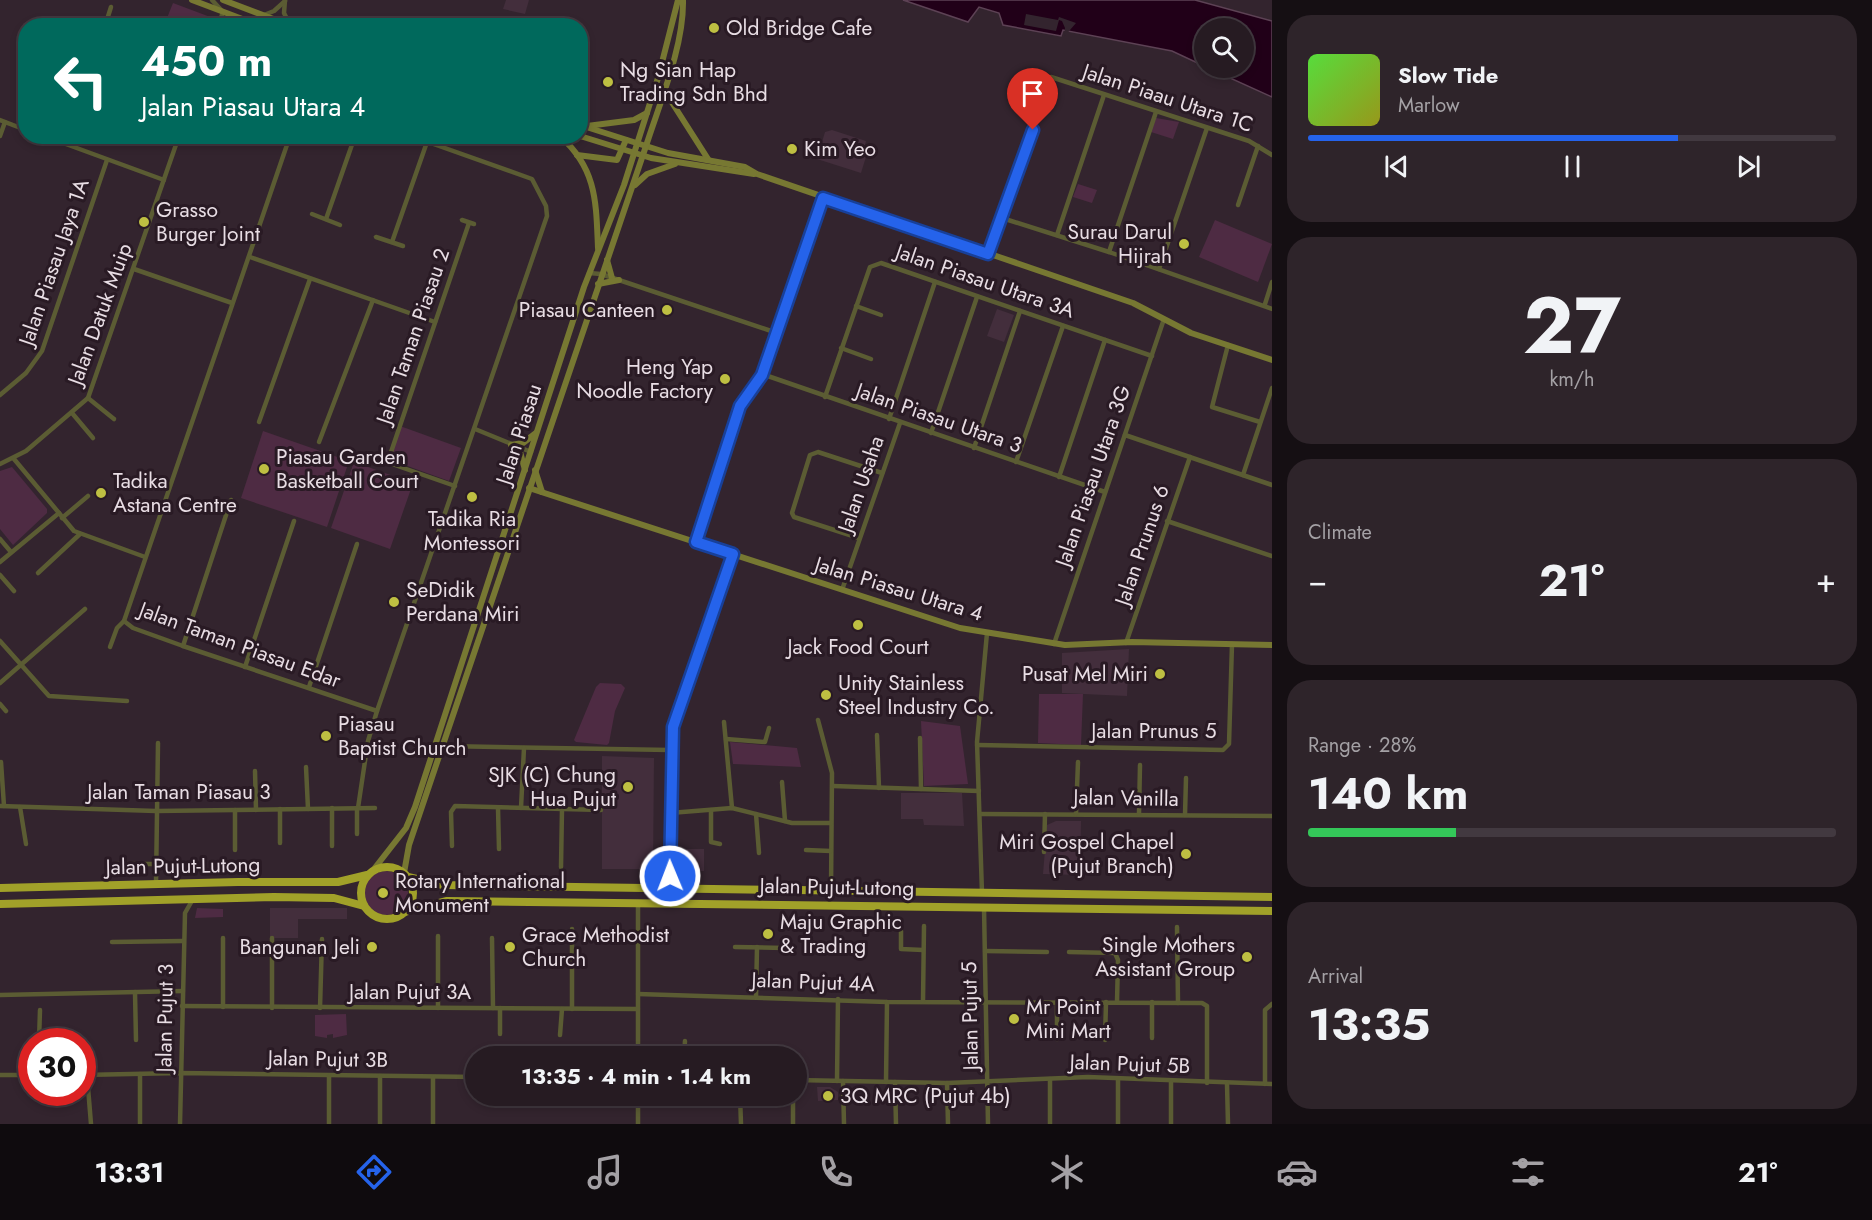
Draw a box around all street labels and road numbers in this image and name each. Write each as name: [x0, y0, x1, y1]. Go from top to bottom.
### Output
street label: Jalan Piaau Utara 1C: [1076, 55, 1257, 140]
street label: Jalan Piasau Jaya 1A: [10, 175, 97, 352]
street label: Jalan Piasau Utara 3A: [889, 235, 1079, 326]
street label: Jalan Datuk Muip: [59, 239, 140, 392]
street label: Jalan Taman Piasau 2: [368, 244, 457, 431]
street label: Jalan Piasau Utara 3: [849, 375, 1026, 460]
street label: Jalan Piasau: [488, 380, 549, 491]
street label: Jalan Piasau Utara 3G: [1047, 381, 1138, 574]
street label: Jalan Usaha: [830, 432, 891, 539]
street label: Jalan Prunus 6: [1106, 481, 1177, 612]
street label: Jalan Piasau Utara 4: [808, 548, 987, 629]
street label: Jalan Taman Piasau Edar: [132, 593, 346, 696]
street label: Jalan Prunus 5: [1088, 716, 1217, 746]
street label: Jalan Taman Piasau 3: [84, 777, 271, 807]
street label: Jalan Vanilla: [1070, 782, 1179, 814]
street label: Jalan Pujut-Lutong: [102, 850, 261, 882]
street label: Jalan Pujut-Lutong: [756, 871, 915, 903]
street label: Jalan Pujut 5: [954, 961, 986, 1074]
street label: Jalan Pujut 3: [149, 963, 181, 1076]
street label: Jalan Pujut 4A: [748, 965, 875, 999]
street label: Jalan Pujut 3A: [346, 977, 471, 1007]
street label: Jalan Pujut 3B: [265, 1043, 388, 1075]
street label: Jalan Pujut 5B: [1066, 1047, 1191, 1081]

